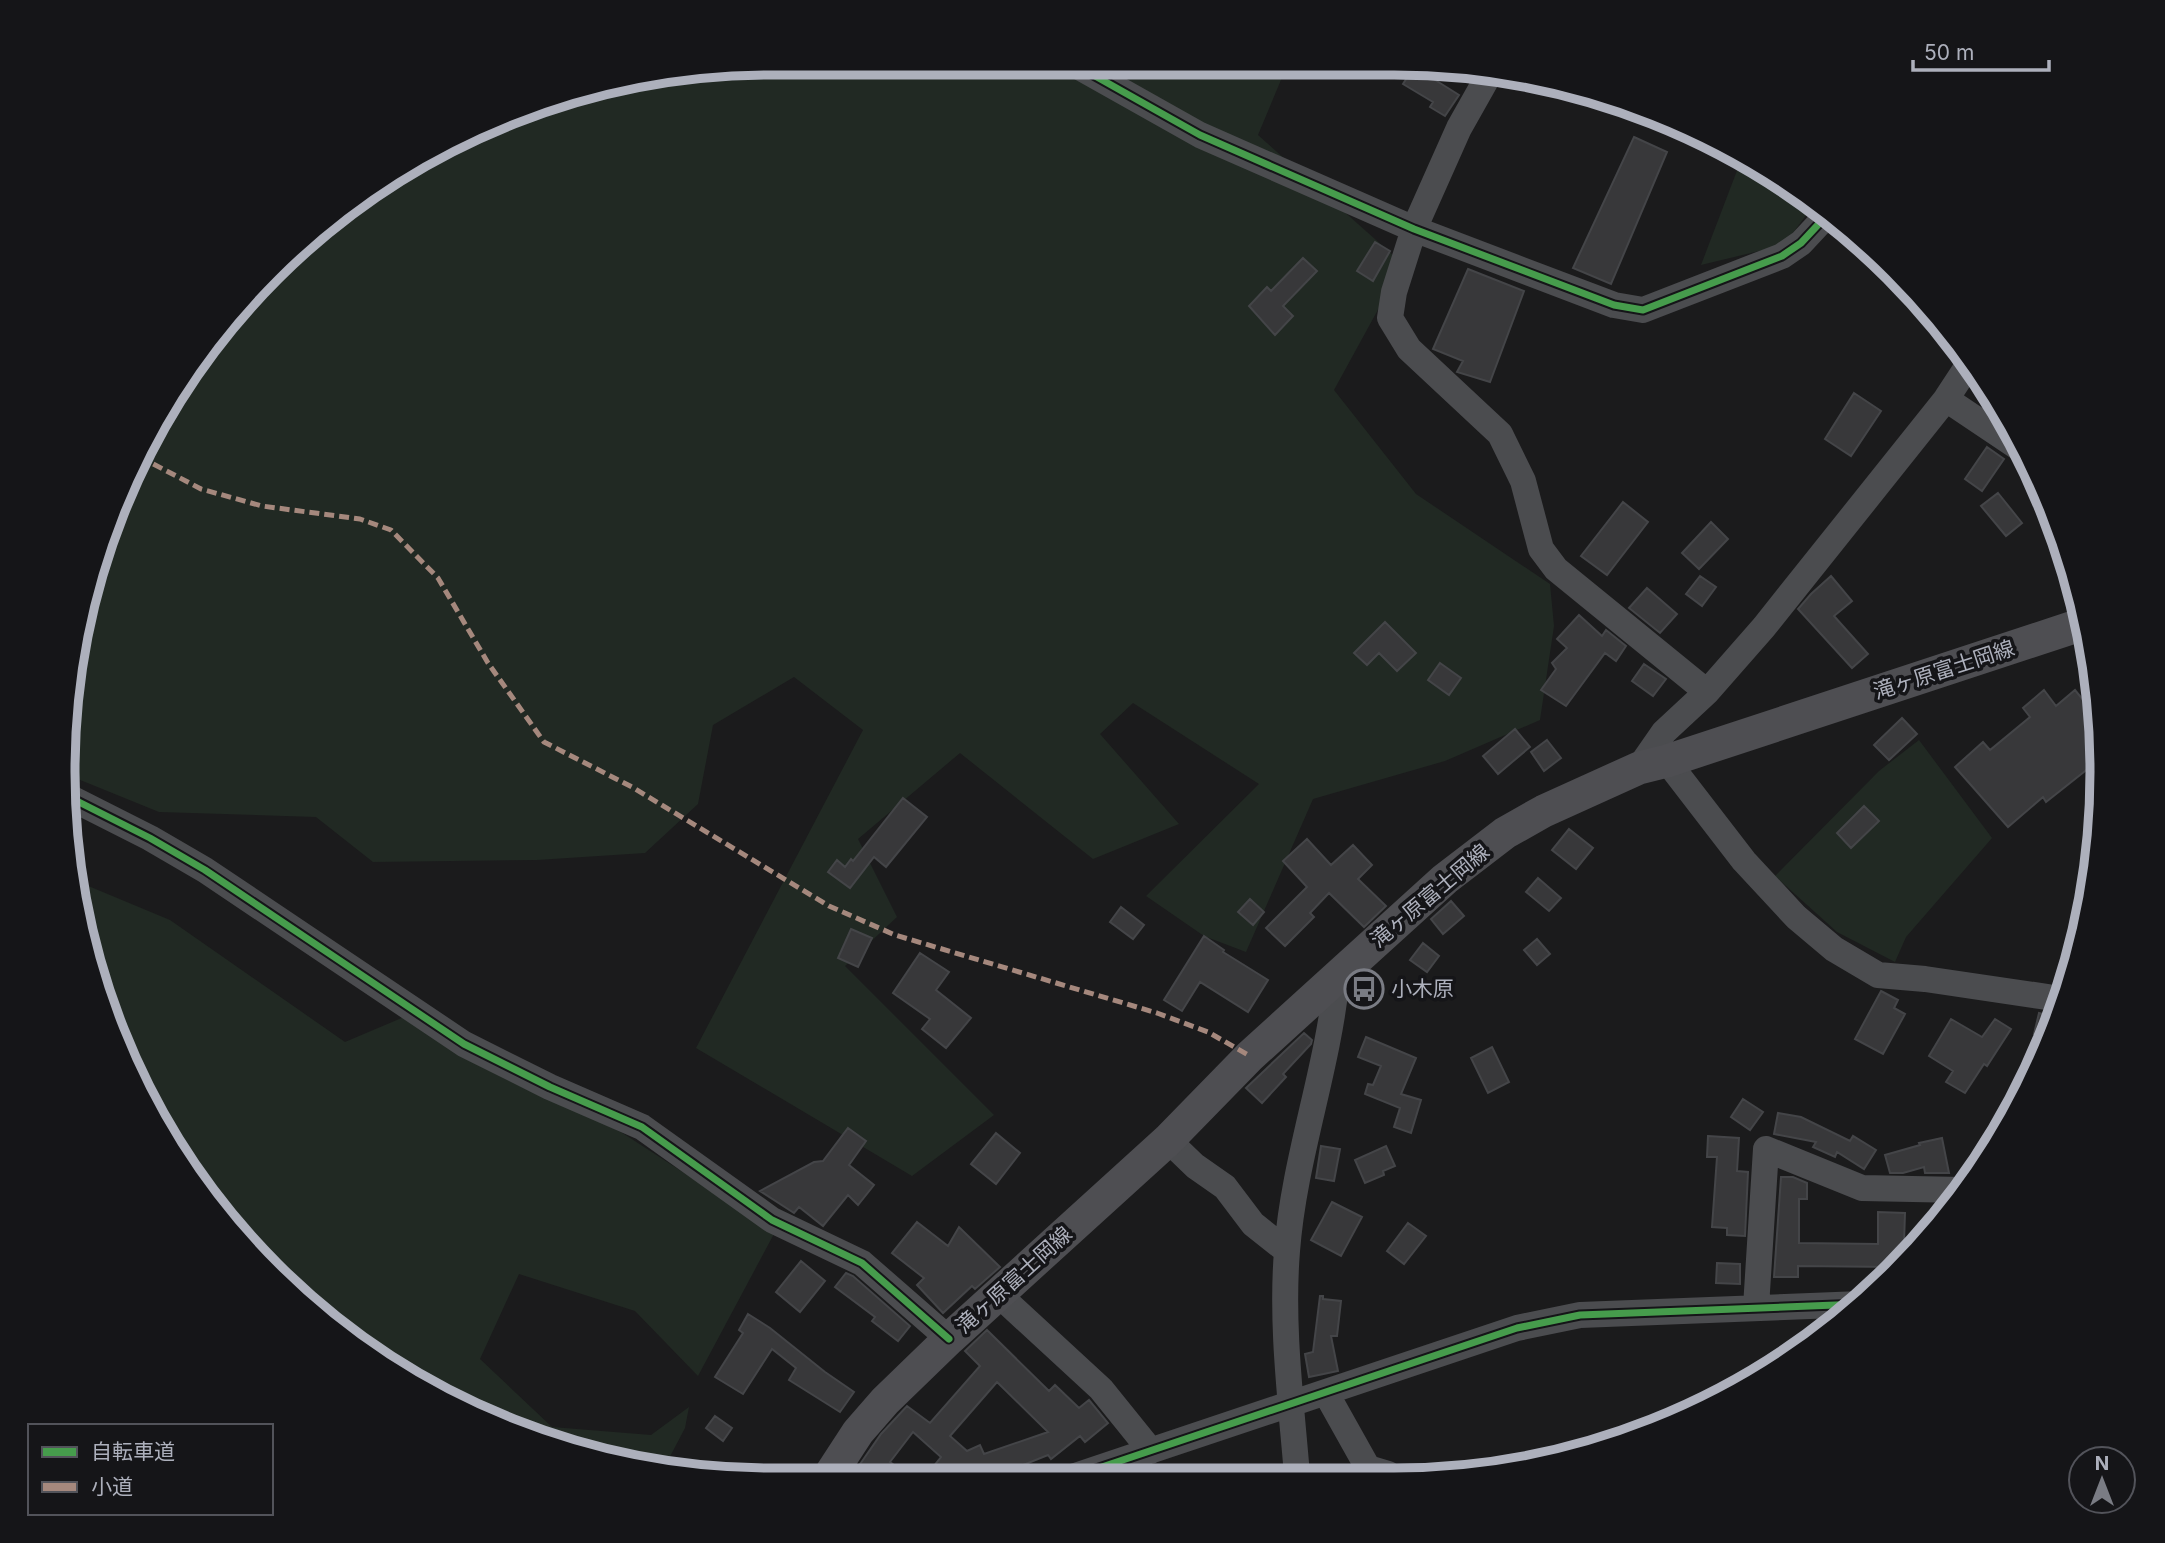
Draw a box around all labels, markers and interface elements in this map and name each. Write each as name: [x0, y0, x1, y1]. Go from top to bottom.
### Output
scale bar: [1913, 28, 2050, 72]
text: 50 m: [1924, 40, 1974, 65]
street label: 滝ヶ原富士岡線: [1870, 635, 2018, 704]
street label: 滝ヶ原富士岡線: [1365, 839, 1494, 952]
bus stop icon: 小木原: [1343, 968, 1385, 1010]
place label: 小木原: [1391, 976, 1454, 1001]
street label: 滝ヶ原富士岡線: [951, 1221, 1077, 1338]
legend: [28, 1424, 273, 1515]
text: 自転車道: [91, 1439, 175, 1464]
north arrow: [2067, 1445, 2137, 1515]
text: N: [2095, 1452, 2109, 1475]
text: 小道: [91, 1474, 133, 1499]

